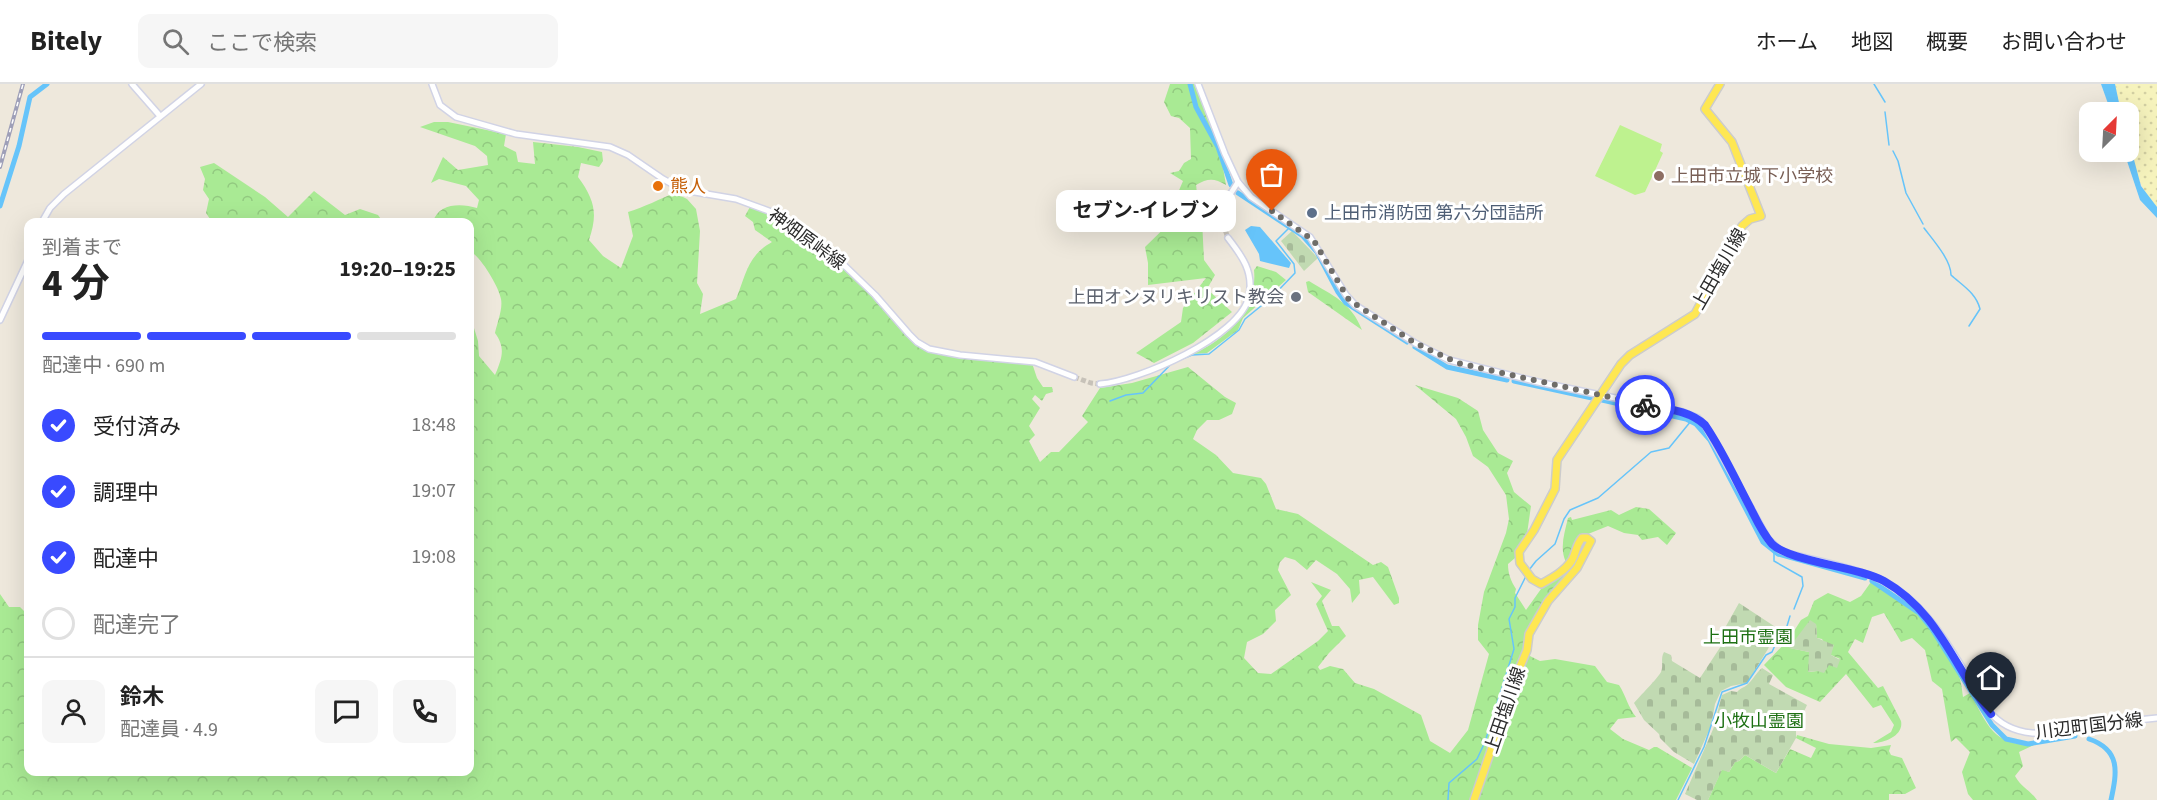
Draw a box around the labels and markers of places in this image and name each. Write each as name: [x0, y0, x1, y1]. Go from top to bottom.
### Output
pin: [1246, 149, 1297, 211]
place label: 上田市立城下小学校: [1671, 164, 1833, 189]
marker: 上田市立城下小学校: [1652, 169, 1666, 183]
place label: 熊人: [670, 174, 706, 199]
marker: 熊人: [651, 179, 665, 193]
callout: セブン-イレブン: [1056, 190, 1236, 232]
place label: 上田市消防団 第六分団詰所: [1324, 201, 1544, 226]
marker: 上田市消防団 第六分団詰所: [1305, 206, 1319, 220]
place label: 上田オンヌリキリスト教会: [1068, 285, 1284, 310]
marker: 上田オンヌリキリスト教会: [1289, 290, 1303, 304]
pin: [1965, 652, 2016, 714]

